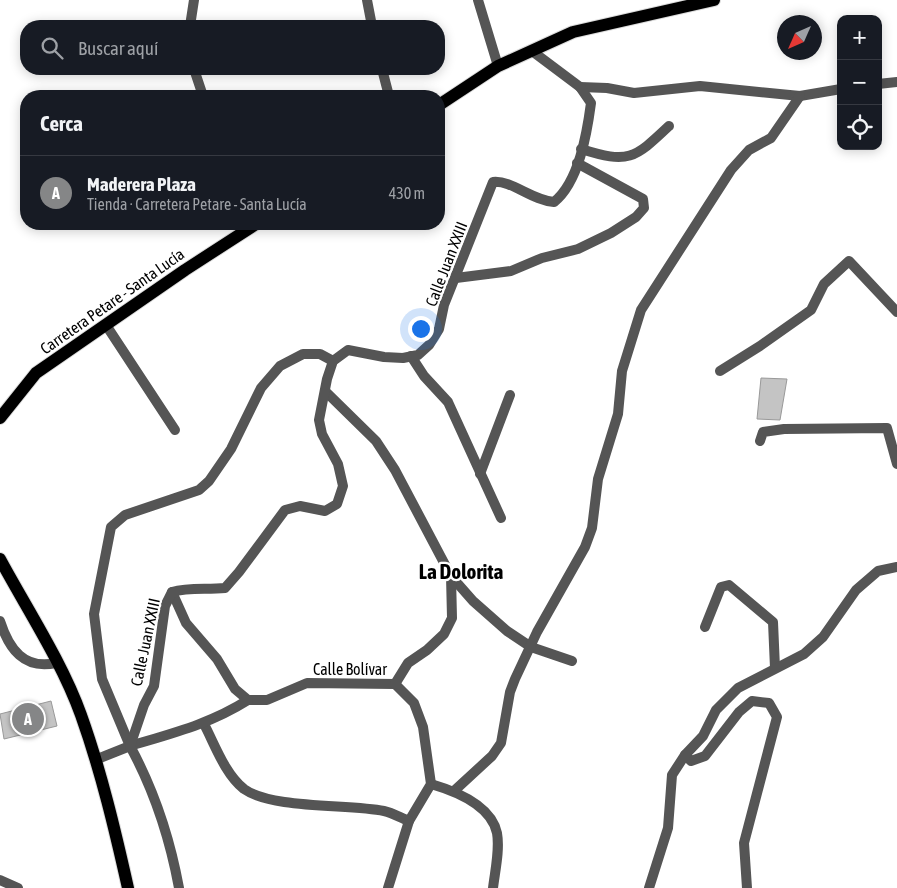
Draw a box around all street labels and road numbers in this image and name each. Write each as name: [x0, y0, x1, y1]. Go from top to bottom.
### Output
street label: Calle Juan XXIII: [422, 219, 470, 309]
street label: Carretera Petare - Santa Lucía: [37, 244, 187, 358]
street label: Calle Juan XXIII: [127, 596, 163, 688]
street label: Calle Bolívar: [313, 660, 387, 678]

